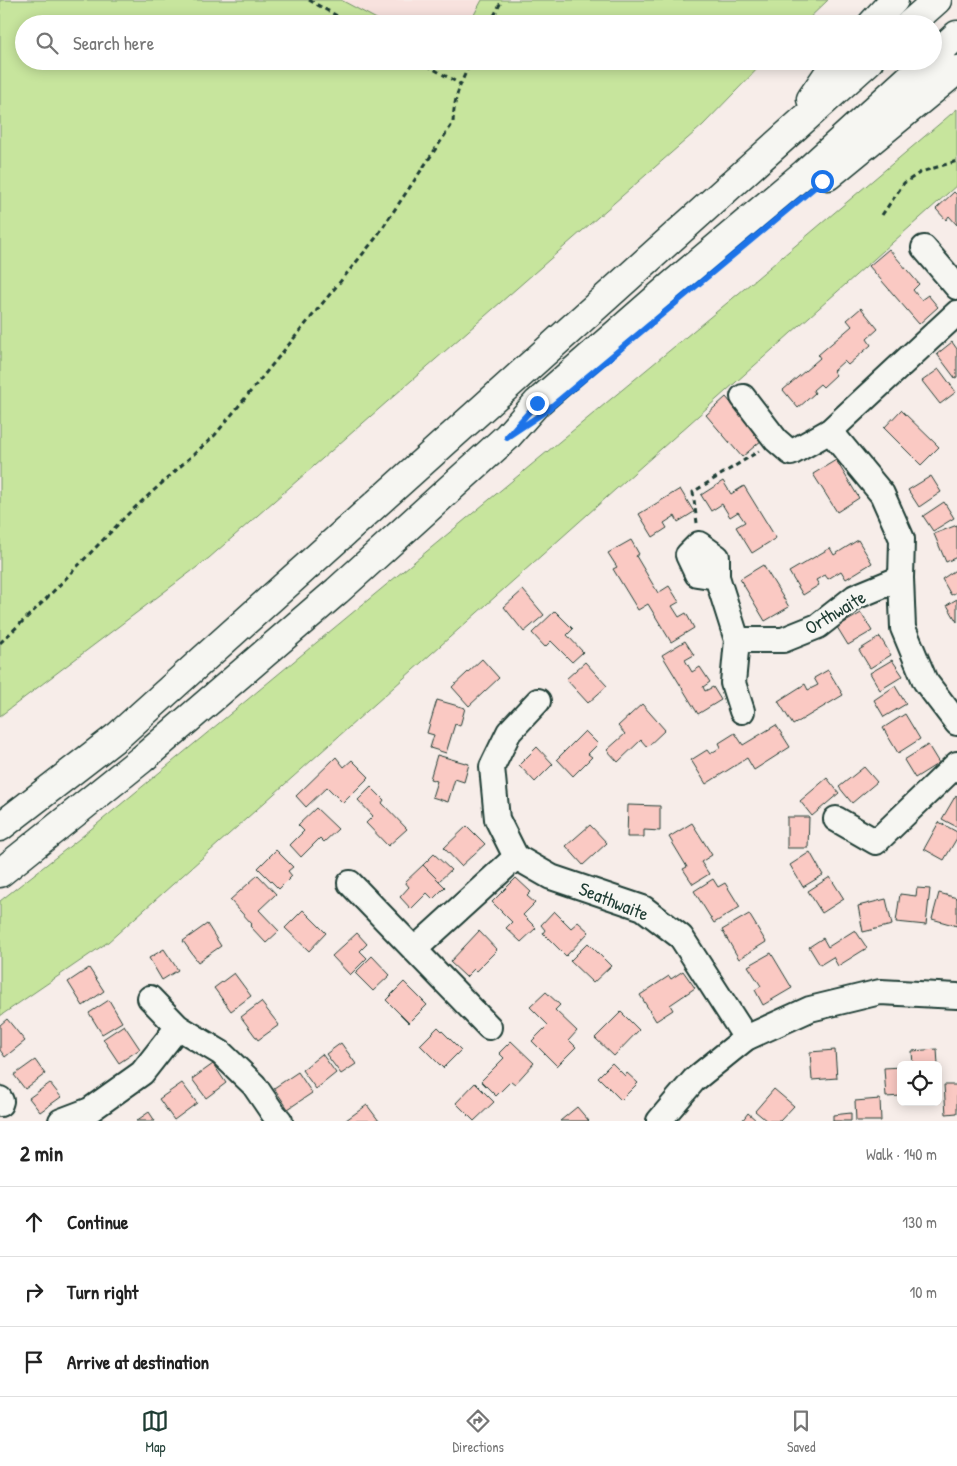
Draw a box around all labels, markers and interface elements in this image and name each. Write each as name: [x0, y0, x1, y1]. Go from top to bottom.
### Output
search box: [15, 15, 942, 70]
icon: search: [33, 29, 61, 57]
text: Search here: [73, 30, 154, 56]
route start: [811, 170, 834, 193]
route end: [526, 392, 549, 415]
street label: Orthwaite: [800, 583, 871, 640]
street label: Seathwaite: [575, 875, 653, 927]
map controls: [897, 1061, 942, 1106]
button: locate: [897, 1061, 942, 1106]
text: 2 min: [20, 1139, 63, 1168]
text: Walk · 140 m: [866, 1143, 937, 1165]
icon: ahead: [20, 1208, 48, 1236]
text: Continue: [67, 1209, 128, 1235]
text: 130 m: [902, 1211, 937, 1233]
icon: right: [20, 1278, 48, 1306]
text: Turn right: [67, 1279, 138, 1305]
text: 10 m: [909, 1281, 937, 1303]
icon: arrive: [20, 1348, 48, 1376]
text: Arrive at destination: [67, 1349, 209, 1375]
tab: Map: [141, 1407, 169, 1456]
tab: Directions: [452, 1407, 504, 1456]
tab: Saved: [787, 1407, 816, 1456]

